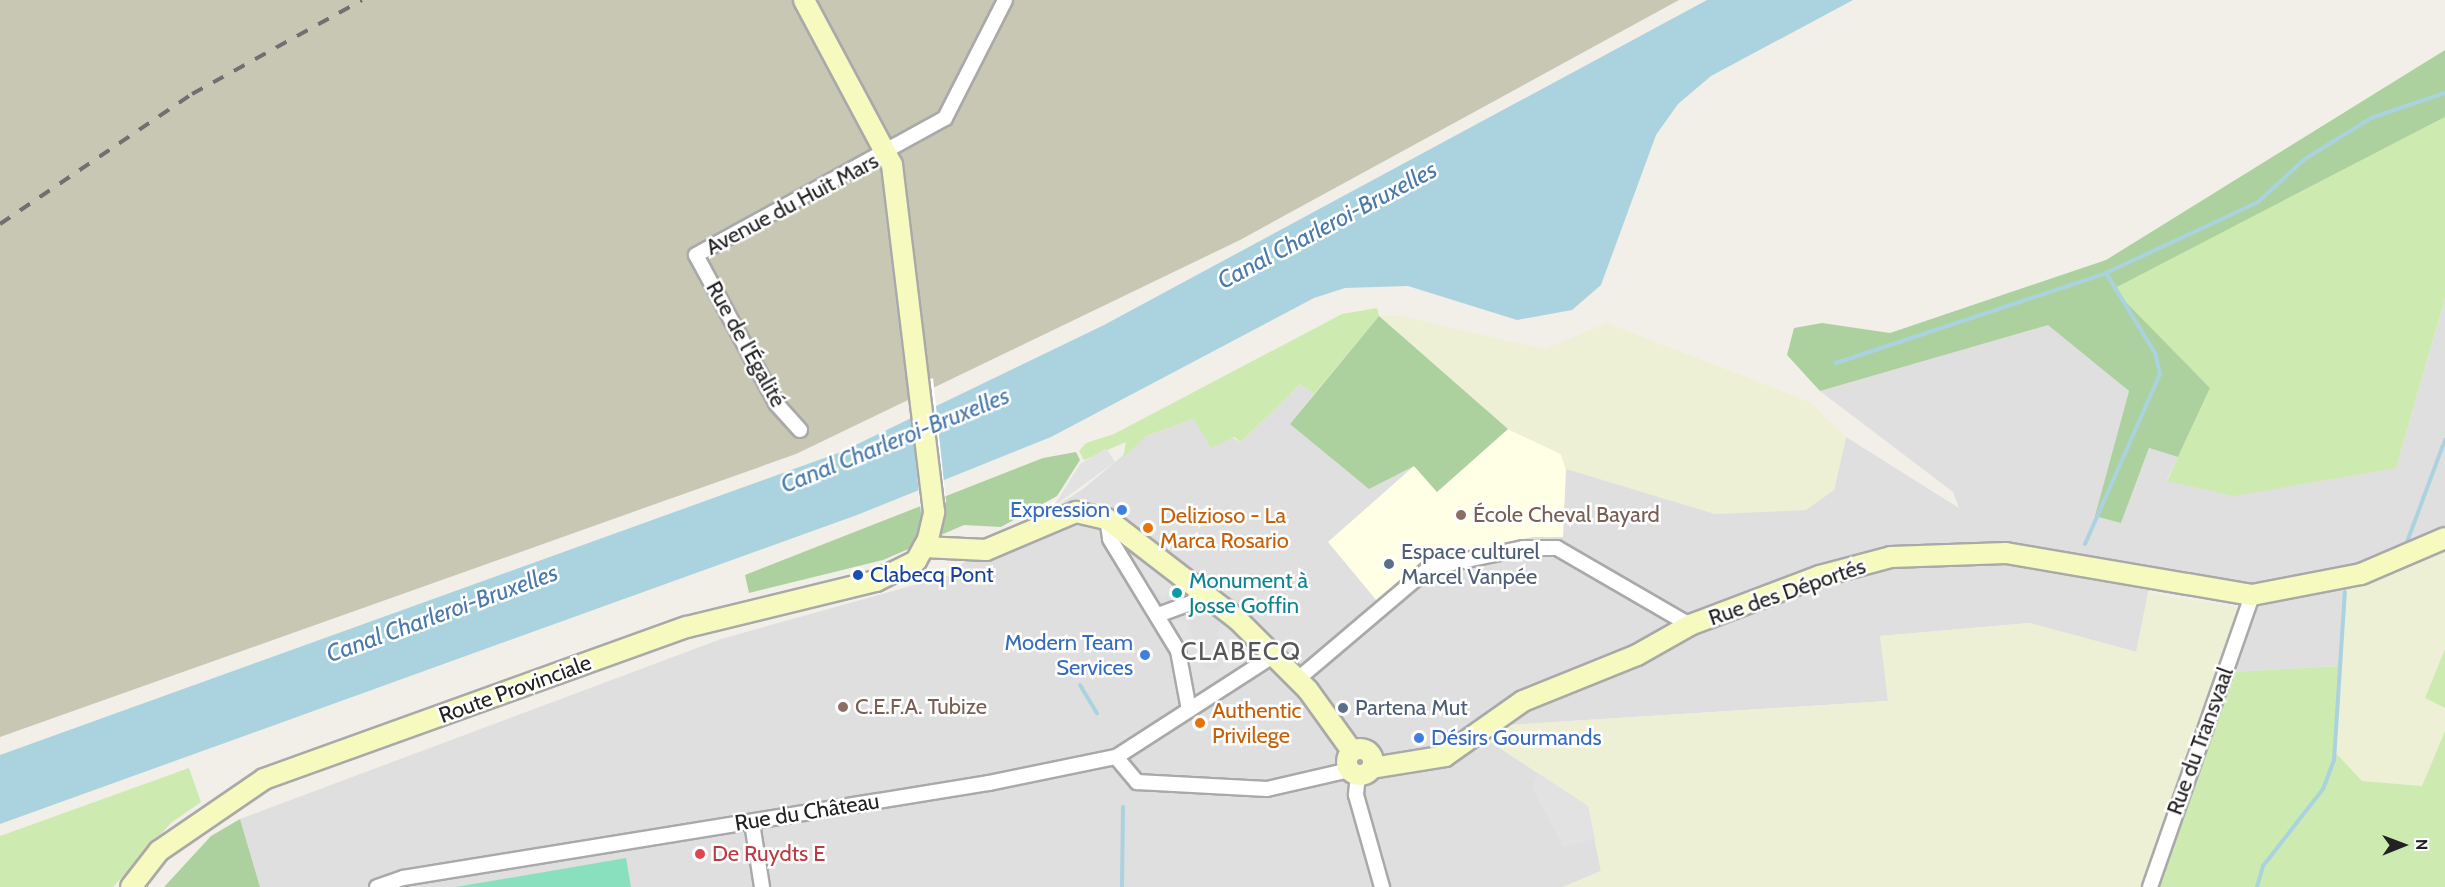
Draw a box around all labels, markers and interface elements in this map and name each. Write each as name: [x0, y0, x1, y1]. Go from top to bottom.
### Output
street label: Avenue du Huit Mars: [701, 147, 883, 261]
water label: Canal Charleroi-Bruxelles: [1212, 155, 1442, 295]
street label: Rue de l'Égalité: [701, 276, 791, 412]
water label: Canal Charleroi-Bruxelles: [776, 381, 1014, 499]
place label: Expression: [1010, 497, 1110, 523]
place label: Delizioso - La Marca Rosario: [1160, 502, 1289, 554]
place label: École Cheval Bayard: [1473, 502, 1660, 528]
marker: Expression: [1115, 503, 1129, 517]
marker: École Cheval Bayard: [1454, 508, 1468, 522]
marker: Delizioso - La Marca Rosario: [1141, 521, 1155, 535]
place label: Espace culturel Marcel Vanpée: [1401, 538, 1540, 590]
street label: Rue des Déportés: [1705, 553, 1869, 631]
marker: Espace culturel Marcel Vanpée: [1382, 557, 1396, 571]
water label: Canal Charleroi-Bruxelles: [322, 558, 562, 668]
place label: Clabecq Pont: [870, 562, 994, 588]
place label: Monument à Josse Goffin: [1189, 567, 1308, 618]
marker: Clabecq Pont: [851, 568, 865, 582]
marker: Monument à Josse Goffin: [1170, 586, 1184, 600]
place label: Modern Team Services: [1005, 629, 1133, 680]
district label: CLABECQ: [1181, 636, 1301, 668]
marker: Modern Team Services: [1138, 648, 1152, 662]
street label: Route Provinciale: [435, 649, 595, 729]
street label: Rue du Transvaal: [2161, 664, 2239, 818]
place label: C.E.F.A. Tubize: [855, 694, 987, 720]
place label: Partena Mut: [1355, 695, 1468, 721]
place label: Authentic Privilege: [1212, 697, 1302, 748]
marker: C.E.F.A. Tubize: [836, 700, 850, 714]
marker: Partena Mut: [1336, 701, 1350, 715]
marker: Authentic Privilege: [1193, 716, 1207, 730]
place label: Désirs Gourmands: [1431, 725, 1602, 751]
marker: Désirs Gourmands: [1412, 731, 1426, 745]
street label: Rue du Château: [733, 788, 881, 836]
north arrow: [2373, 815, 2433, 875]
text: N: [2412, 839, 2431, 850]
place label: De Ruydts E: [712, 841, 825, 867]
marker: De Ruydts E: [693, 847, 707, 861]

